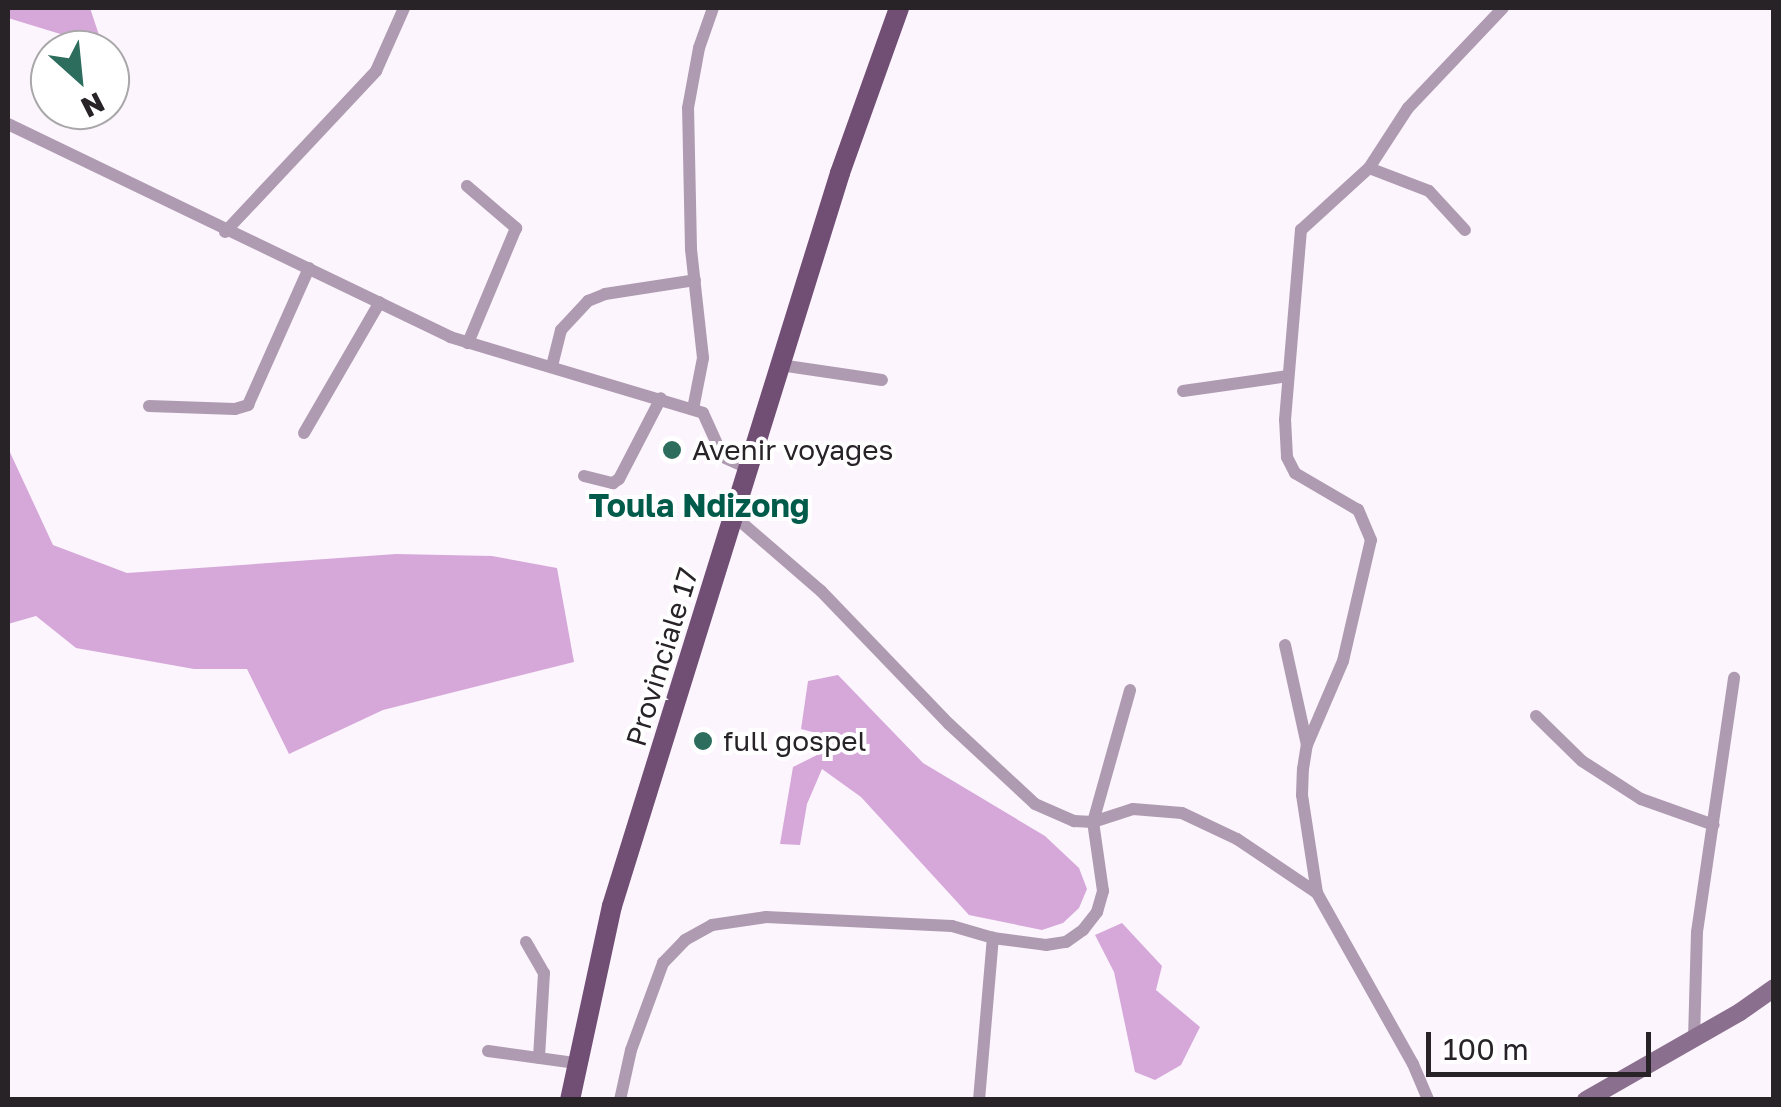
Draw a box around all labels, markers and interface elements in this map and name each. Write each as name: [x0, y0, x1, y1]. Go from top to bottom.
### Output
north arrow: [30, 30, 130, 130]
text: N: [76, 86, 110, 125]
place label: Avenir voyages: [692, 433, 893, 467]
marker: Avenir voyages: [661, 439, 683, 461]
district label: Toula Ndizong: [589, 486, 809, 524]
street label: Provinciale 17: [619, 564, 705, 750]
place label: full gospel: [723, 724, 866, 758]
marker: full gospel: [692, 730, 714, 752]
scale bar: [1431, 1012, 1656, 1074]
text: 100 m: [1443, 1031, 1529, 1067]

